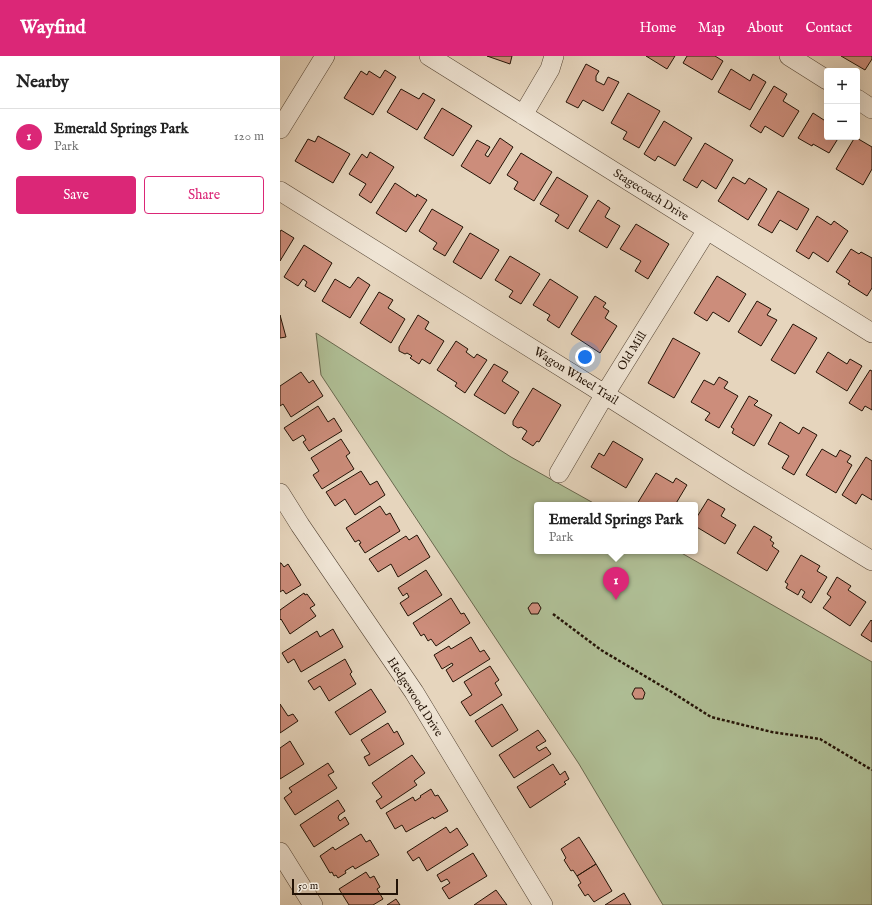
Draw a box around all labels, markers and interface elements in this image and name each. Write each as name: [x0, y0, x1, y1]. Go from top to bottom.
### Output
text: Wayfind: [20, 16, 86, 40]
text: Home: [640, 19, 676, 37]
text: Map: [698, 19, 725, 37]
text: About: [747, 19, 783, 37]
text: Contact: [805, 19, 852, 37]
map controls: [824, 68, 860, 140]
button: +: [824, 68, 860, 104]
text: Nearby: [16, 72, 69, 93]
button: −: [824, 104, 860, 140]
text: Emerald Springs Park: [54, 119, 189, 138]
text: 1: [27, 128, 31, 145]
text: 120 m: [234, 128, 264, 145]
text: Park: [54, 138, 79, 155]
street label: Stagecoach Drive: [610, 166, 692, 225]
button: Save: [16, 176, 136, 214]
button: Share: [144, 176, 264, 214]
street label: Old Mill: [614, 328, 650, 373]
street label: Wagon Wheel Trail: [531, 344, 622, 408]
your location: [575, 347, 595, 367]
popup: [534, 502, 698, 554]
text: Emerald Springs Park: [549, 510, 683, 529]
text: Park: [549, 529, 573, 546]
pin: 1: [603, 567, 629, 600]
street label: Hedgewood Drive: [384, 654, 447, 740]
scale bar: [292, 877, 398, 896]
text: 50 m: [298, 879, 318, 893]

